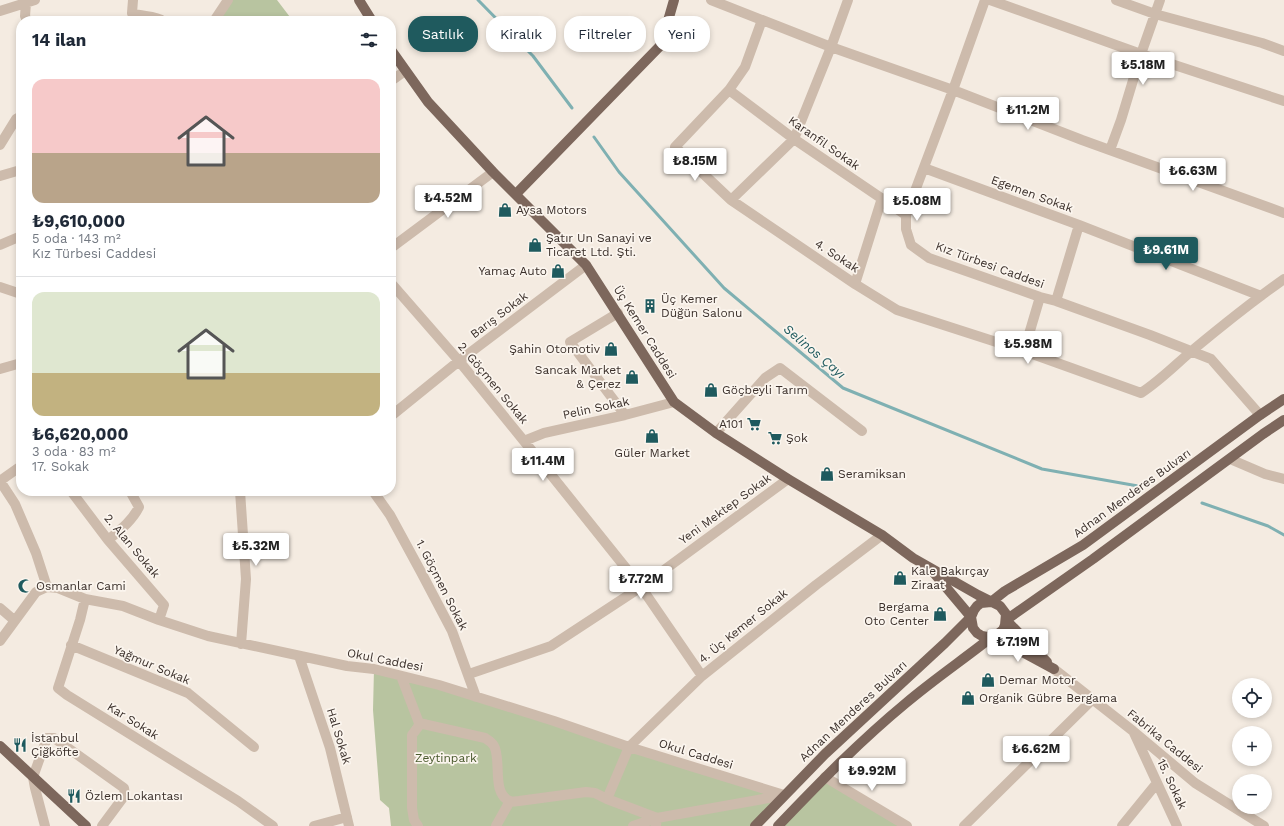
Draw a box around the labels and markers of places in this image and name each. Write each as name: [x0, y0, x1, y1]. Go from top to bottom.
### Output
pin: ₺5.18M: [1110, 52, 1176, 86]
pin: ₺11.2M: [995, 97, 1061, 131]
pin: ₺8.15M: [662, 148, 728, 182]
pin: ₺6.63M: [1160, 158, 1226, 192]
pin: ₺4.52M: [415, 185, 481, 219]
pin: ₺5.08M: [884, 188, 950, 222]
shop icon: Aysa Motors: [497, 202, 513, 218]
place label: Aysa Motors: [516, 203, 587, 217]
place label: Şatır Un Sanayi ve Ticaret Ltd. Şti.: [546, 231, 652, 259]
shop icon: Şatır Un Sanayi ve Ticaret Ltd. Şti.: [527, 237, 543, 253]
pin: ₺9.61M: [1133, 237, 1199, 271]
shop icon: Yamaç Auto: [550, 263, 566, 279]
place label: Yamaç Auto: [478, 264, 547, 278]
place label: Üç Kemer Düğün Salonu: [661, 292, 742, 320]
building icon: Üç Kemer Düğün Salonu: [642, 298, 658, 314]
pin: ₺5.98M: [995, 331, 1061, 365]
shop icon: Şahin Otomotiv: [603, 341, 619, 357]
place label: Şahin Otomotiv: [509, 342, 601, 356]
place label: Sancak Market & Çerez: [535, 363, 621, 391]
shop icon: Sancak Market & Çerez: [624, 369, 640, 385]
shop icon: Göçbeyli Tarım: [703, 382, 719, 398]
place label: Göçbeyli Tarım: [722, 383, 808, 397]
supermarket icon: A101: [746, 416, 762, 432]
place label: A101: [719, 417, 743, 431]
shop icon: Güler Market: [644, 428, 660, 444]
supermarket icon: Şok: [767, 430, 783, 446]
place label: Şok: [786, 431, 808, 445]
place label: Güler Market: [614, 446, 690, 460]
pin: ₺11.4M: [510, 448, 576, 482]
shop icon: Seramiksan: [819, 466, 835, 482]
place label: Seramiksan: [838, 467, 906, 481]
pin: ₺5.32M: [223, 533, 289, 567]
place label: Kale Bakırçay Ziraat: [911, 564, 990, 592]
pin: ₺7.72M: [608, 566, 674, 600]
shop icon: Kale Bakırçay Ziraat: [892, 570, 908, 586]
mosque icon: Osmanlar Cami: [17, 578, 33, 594]
place label: Osmanlar Cami: [36, 579, 126, 593]
place label: Bergama Oto Center: [864, 600, 929, 628]
shop icon: Bergama Oto Center: [932, 606, 948, 622]
pin: ₺7.19M: [985, 629, 1051, 663]
shop icon: Demar Motor: [980, 672, 996, 688]
place label: Demar Motor: [999, 673, 1076, 687]
shop icon: Organik Gübre Bergama: [960, 690, 976, 706]
place label: Organik Gübre Bergama: [979, 691, 1117, 705]
place label: İstanbul Çiğköfte: [31, 731, 79, 759]
pin: ₺6.62M: [1003, 736, 1069, 770]
restaurant icon: İstanbul Çiğköfte: [12, 737, 28, 753]
pin: ₺9.92M: [839, 758, 905, 792]
restaurant icon: Özlem Lokantası: [66, 788, 82, 804]
place label: Özlem Lokantası: [85, 789, 183, 803]

